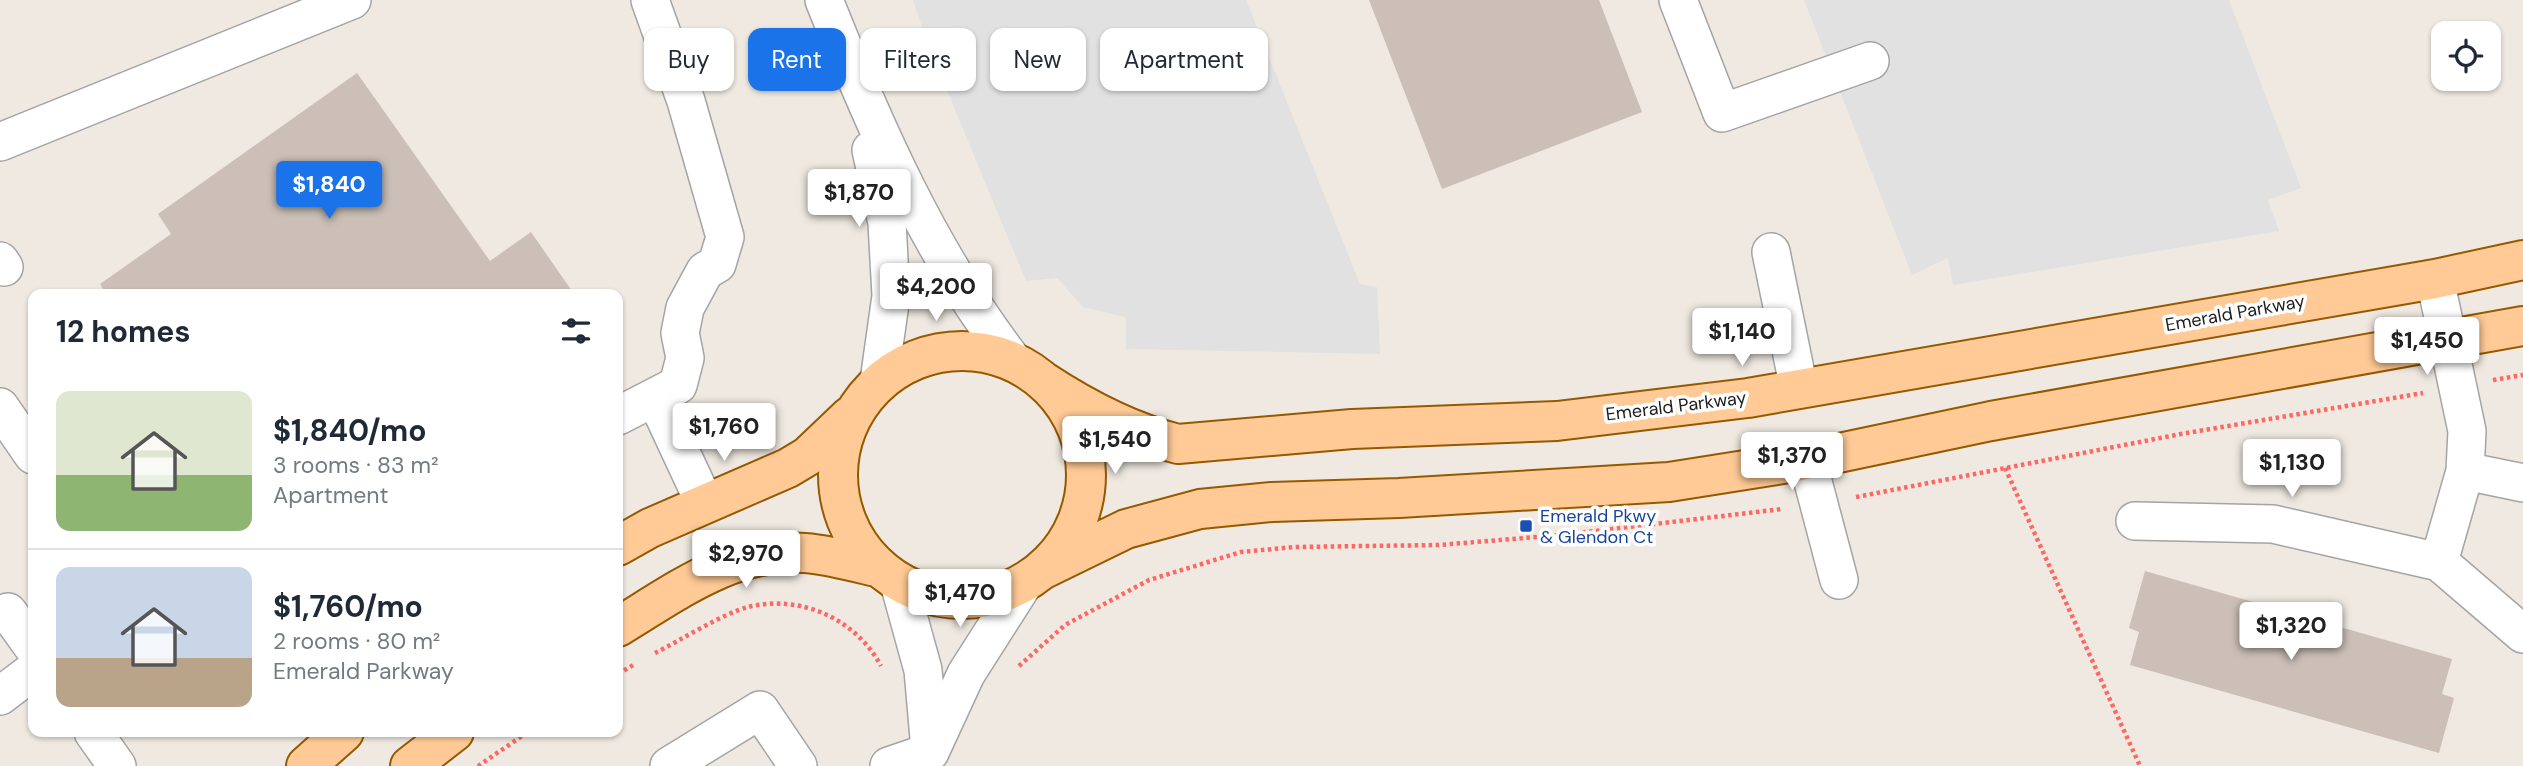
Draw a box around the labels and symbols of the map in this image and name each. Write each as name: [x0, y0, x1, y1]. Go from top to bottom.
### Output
pin: $1,840: [272, 162, 386, 221]
pin: $1,870: [802, 170, 916, 229]
pin: $4,200: [879, 264, 993, 323]
street label: Emerald Parkway: [2163, 289, 2307, 337]
pin: $1,140: [1685, 308, 1799, 368]
pin: $1,450: [2370, 318, 2484, 377]
street label: Emerald Parkway: [1604, 385, 1748, 427]
pin: $1,760: [667, 404, 781, 463]
pin: $1,540: [1058, 416, 1172, 476]
pin: $1,370: [1735, 433, 1849, 492]
pin: $1,130: [2235, 440, 2349, 499]
place label: Emerald Pkwy & Glendon Ct: [1540, 504, 1656, 549]
marker: Emerald Pkwy & Glendon Ct: [1518, 518, 1534, 534]
pin: $2,970: [689, 530, 803, 590]
pin: $1,470: [903, 570, 1017, 629]
pin: $1,320: [2234, 602, 2348, 662]

